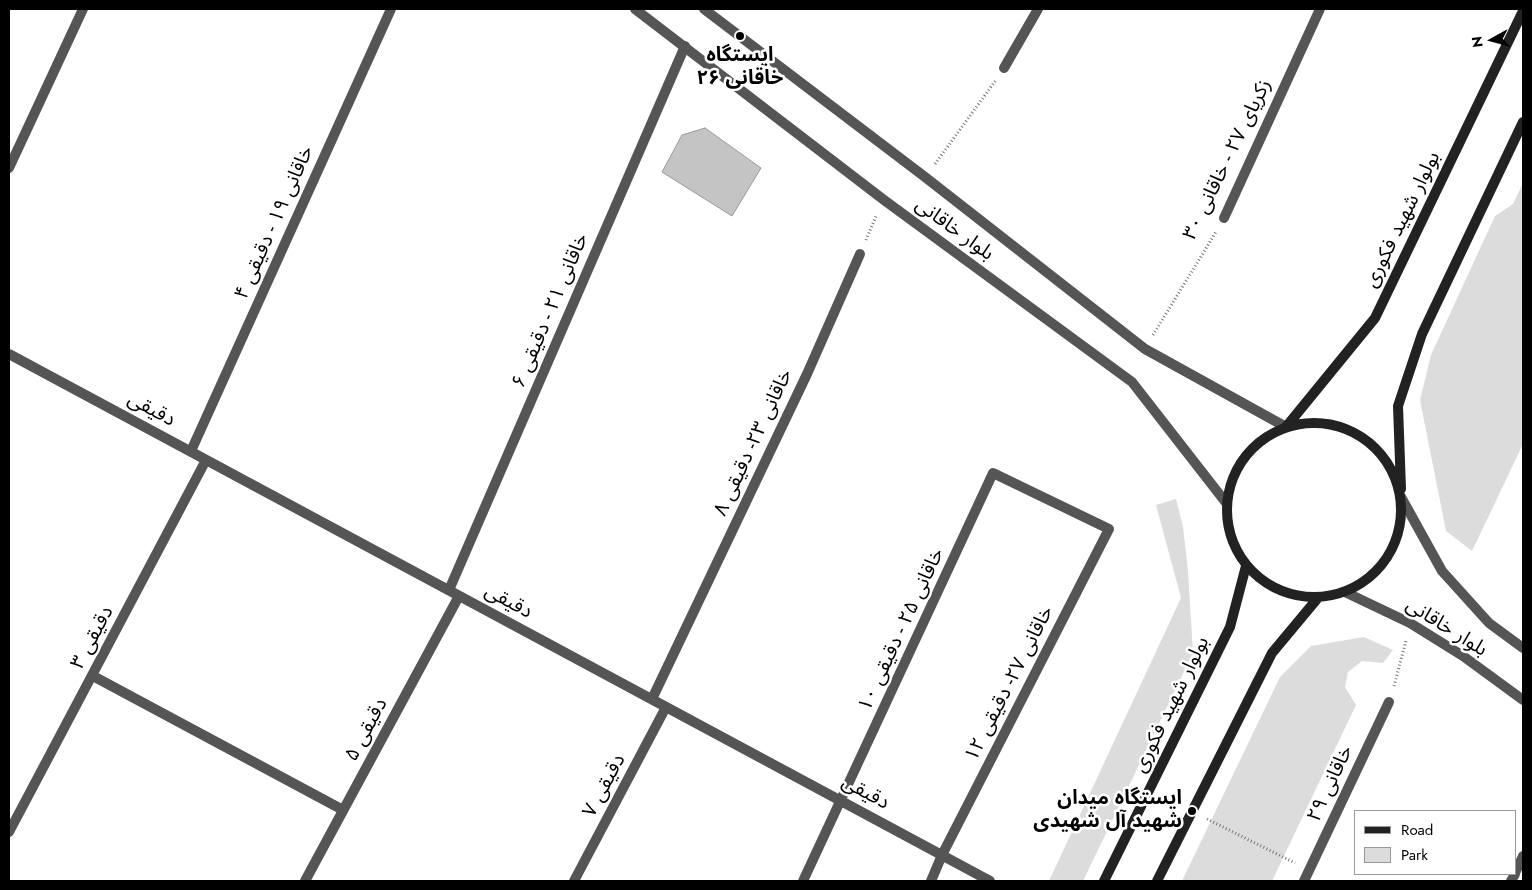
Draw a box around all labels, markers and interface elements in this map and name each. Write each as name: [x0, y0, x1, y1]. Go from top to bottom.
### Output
north arrow: [1467, 15, 1517, 65]
marker: ایستگاه خاقانی ٢۶: [734, 30, 746, 42]
text: N: [1467, 35, 1488, 49]
place label: ایستگاه خاقانی ٢۶: [697, 44, 783, 91]
street label: زکریای ۲۷ - خاقانی ۳۰: [1179, 76, 1277, 244]
street label: خاقانی ۱۹ - دقیقی ۴: [230, 143, 320, 303]
street label: بولوار شهید فکوری: [1360, 148, 1446, 292]
street label: بلوار خاقانی: [910, 193, 998, 267]
street label: خاقانی ۲۱ - دقیقی ۶: [508, 230, 594, 392]
street label: خاقانی ۲۳- دقیقی ۸: [709, 366, 799, 520]
street label: دقیقی: [123, 388, 179, 432]
street label: خاقانی ۲۵ - دقیقی ۱۰: [854, 545, 950, 715]
street label: دقیقی: [480, 580, 536, 624]
street label: بلوار خاقانی: [1401, 594, 1491, 662]
street label: دقیقی ۳: [66, 602, 120, 674]
street label: خاقانی ۲۷- دقیقی ۱۲: [960, 602, 1060, 766]
street label: بولوار شهید فکوری: [1129, 633, 1215, 777]
street label: دقیقی ۵: [340, 694, 394, 766]
street label: خاقانی ۲۹: [1303, 742, 1359, 826]
street label: دقیقی ۷: [578, 750, 632, 822]
street label: دقیقی: [837, 771, 893, 815]
place label: ایستگاه میدان شهید آل شهیدی: [1033, 787, 1182, 834]
marker: ایستگاه میدان شهید آل شهیدی: [1186, 805, 1198, 817]
legend: [1354, 810, 1517, 875]
text: Road: [1401, 819, 1433, 841]
text: Park: [1401, 844, 1428, 866]

